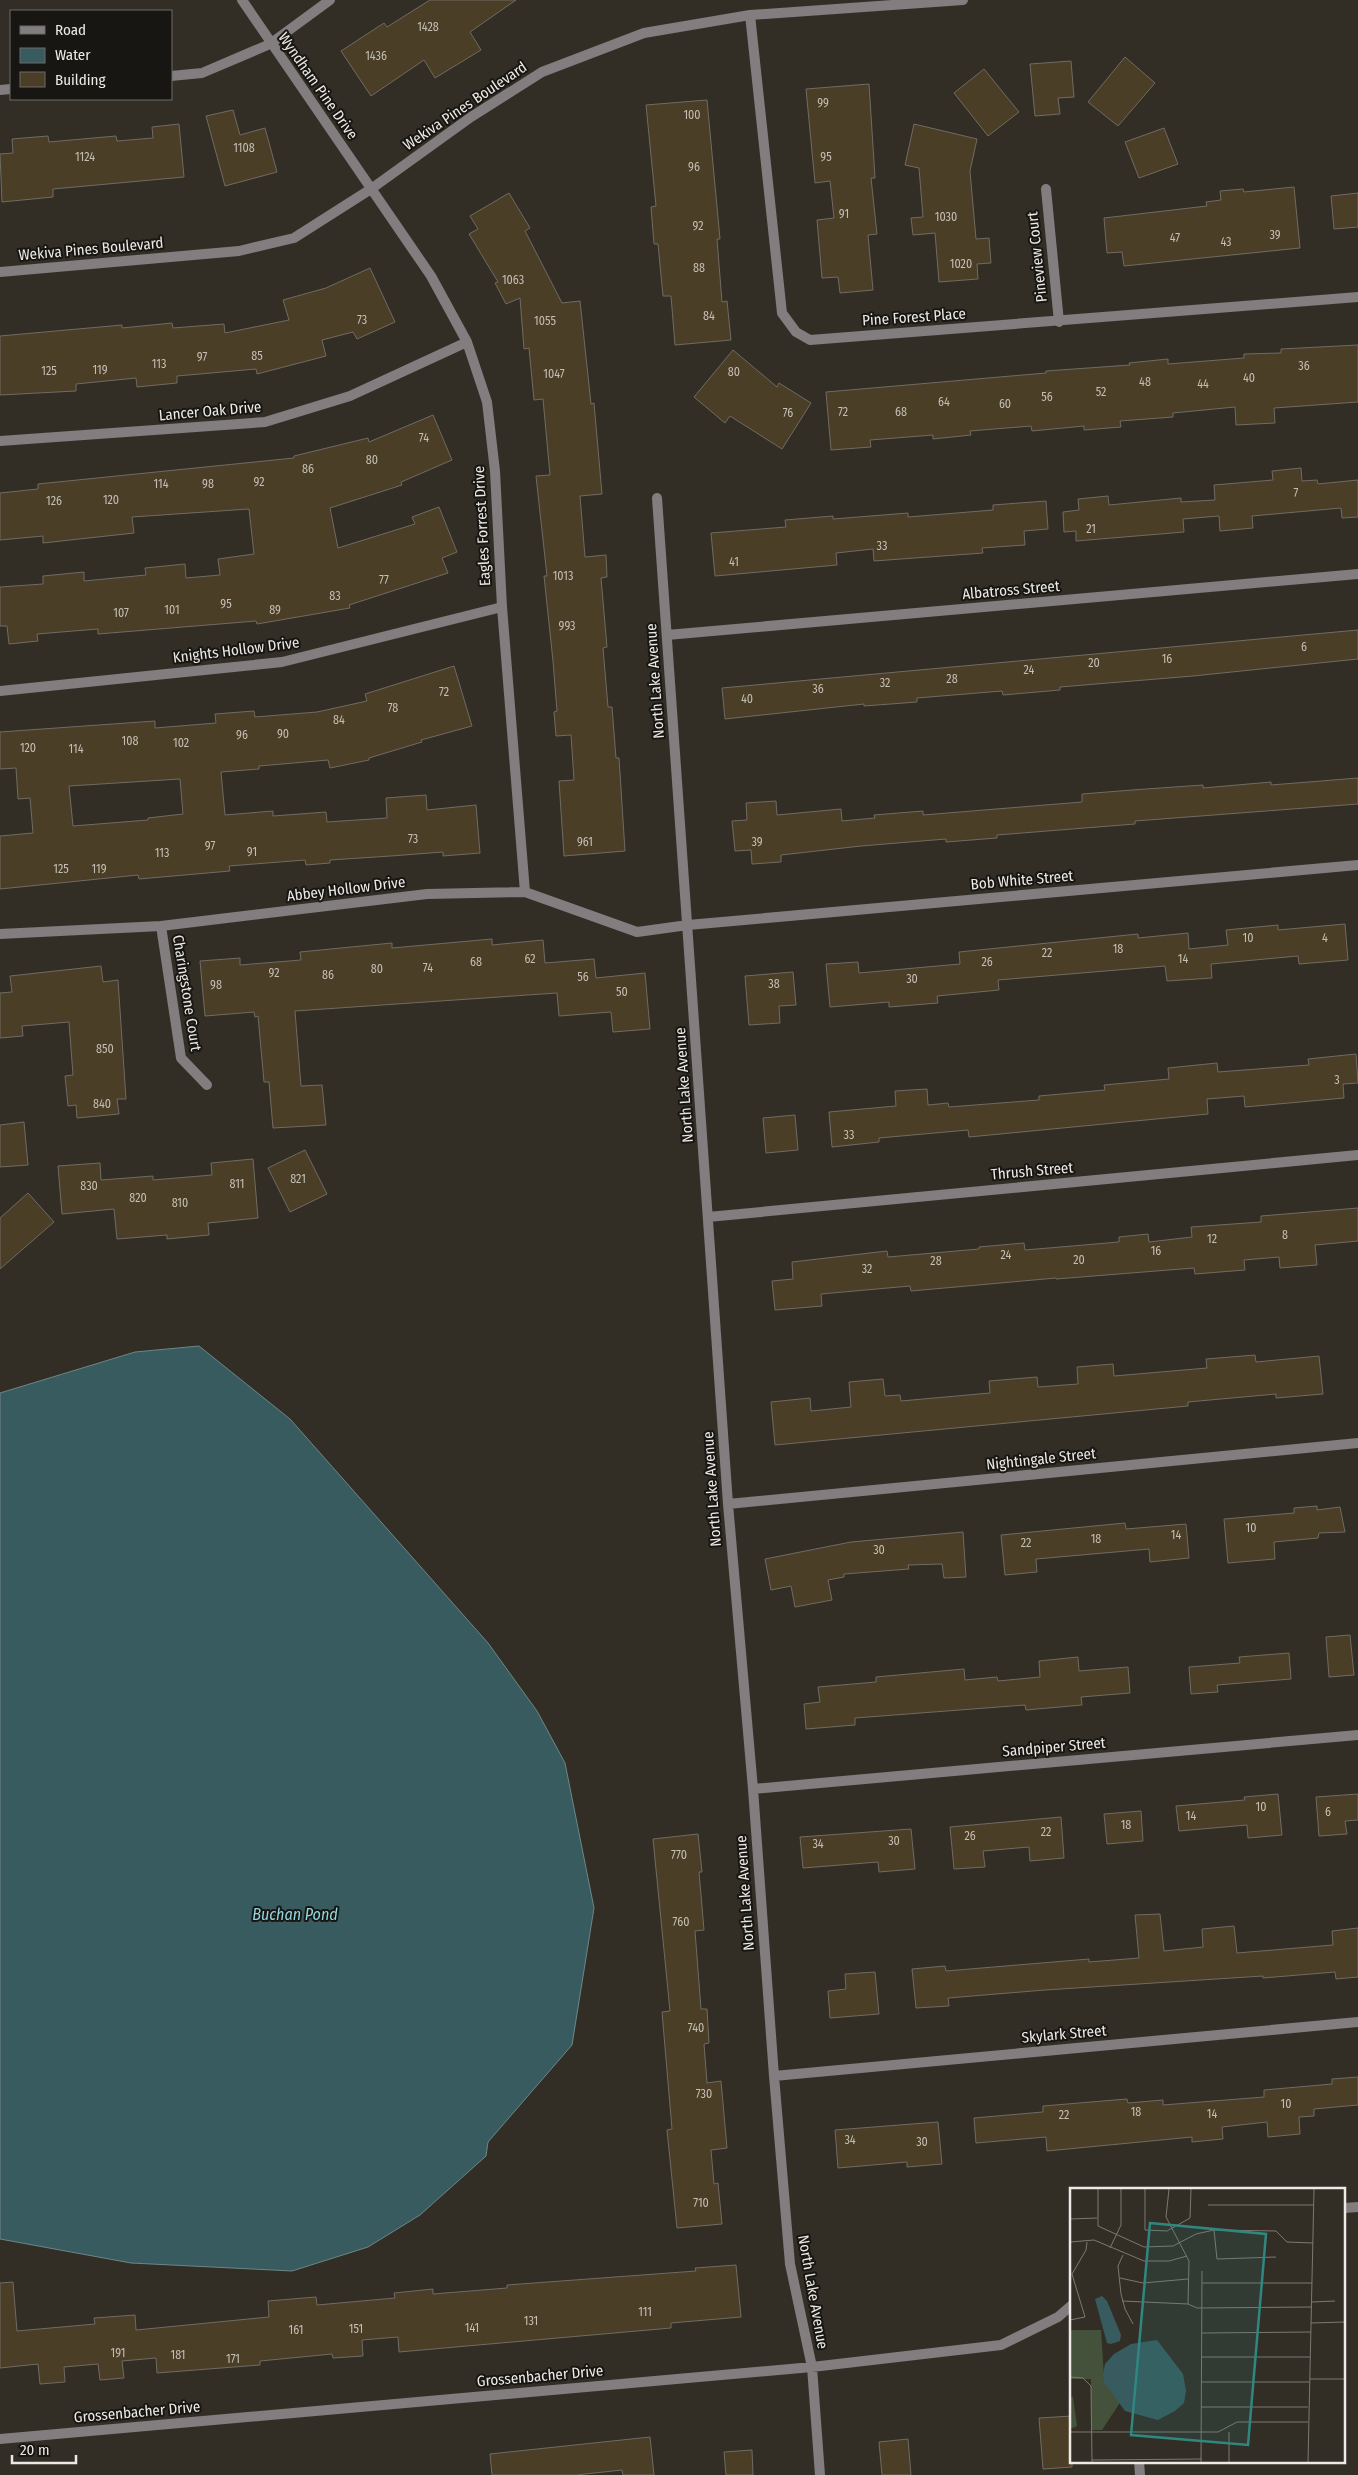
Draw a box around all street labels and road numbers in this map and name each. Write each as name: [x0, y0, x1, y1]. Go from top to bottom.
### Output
street label: Wyndham Pine Drive: [274, 29, 362, 143]
street label: Wekiva Pines Boulevard: [400, 58, 530, 154]
street label: Pineview Court: [1023, 211, 1051, 303]
street label: Wekiva Pines Boulevard: [18, 234, 164, 264]
street label: Pine Forest Place: [862, 304, 966, 330]
street label: Lancer Oak Drive: [158, 398, 262, 424]
street label: Eagles Forrest Drive: [470, 465, 494, 587]
street label: Albatross Street: [962, 577, 1061, 603]
street label: North Lake Avenue: [642, 623, 668, 739]
street label: Knights Hollow Drive: [172, 633, 300, 667]
street label: Bob White Street: [970, 867, 1074, 893]
street label: Abbey Hollow Drive: [286, 873, 406, 905]
street label: Charingstone Court: [169, 934, 205, 1053]
street label: North Lake Avenue: [671, 1027, 697, 1143]
street label: Thrush Street: [990, 1158, 1074, 1184]
street label: North Lake Avenue: [699, 1431, 725, 1547]
street label: Nightingale Street: [985, 1444, 1097, 1474]
street label: Sandpiper Street: [1002, 1734, 1106, 1760]
street label: North Lake Avenue: [732, 1835, 758, 1951]
street label: Skylark Street: [1021, 2021, 1107, 2047]
street label: North Lake Avenue: [794, 2234, 832, 2350]
street label: Grossenbacher Drive: [476, 2362, 604, 2390]
street label: Grossenbacher Drive: [73, 2398, 201, 2426]

